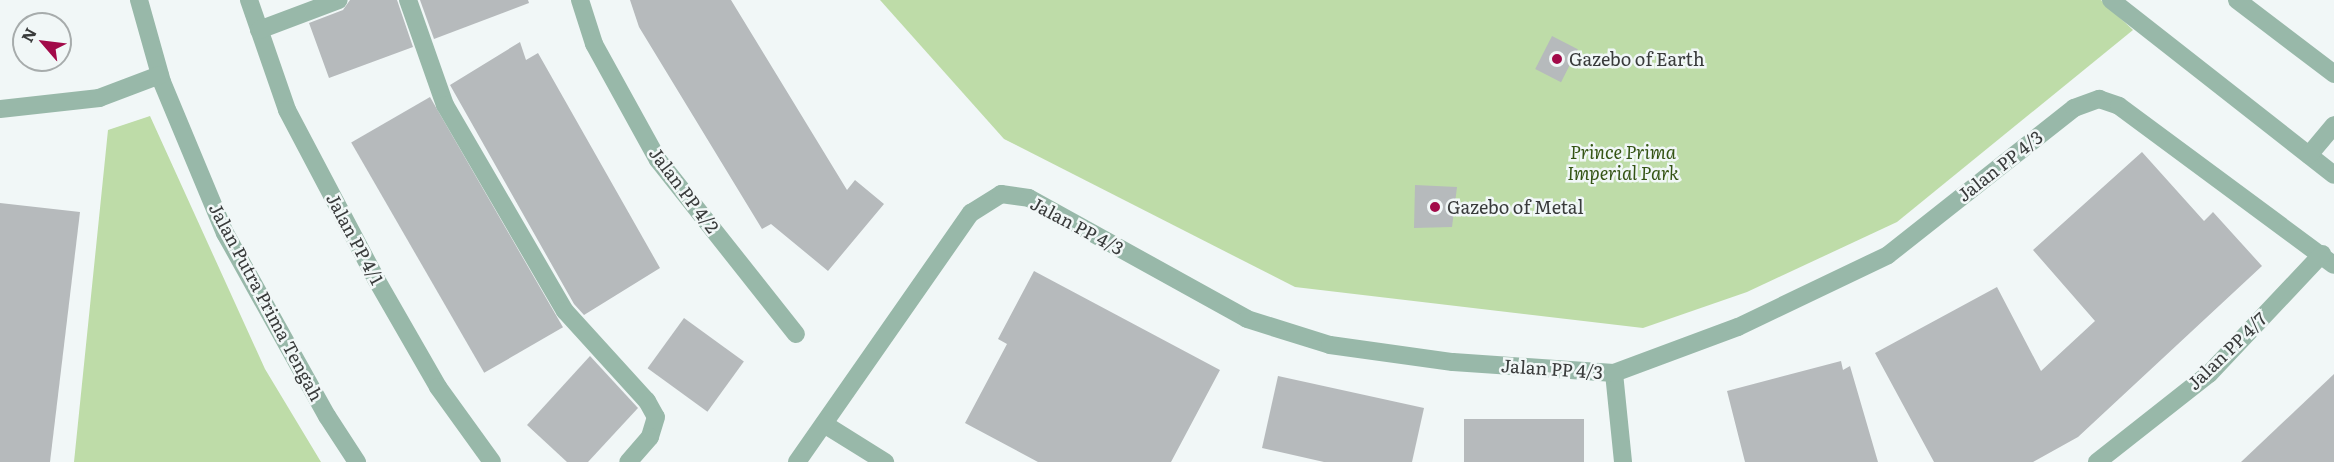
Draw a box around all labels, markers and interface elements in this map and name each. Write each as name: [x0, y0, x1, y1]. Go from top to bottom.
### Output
north arrow: [12, 12, 72, 72]
text: N: [14, 23, 42, 46]
place label: Gazebo of Earth: [1569, 48, 1705, 70]
marker: Gazebo of Earth: [1550, 52, 1564, 66]
street label: Jalan PP 4/3: [1953, 126, 2047, 206]
park label: Prince Prima Imperial Park: [1567, 142, 1679, 184]
street label: Jalan PP 4/2: [645, 143, 723, 237]
street label: Jalan PP 4/1: [322, 190, 388, 288]
street label: Jalan PP 4/3: [1027, 192, 1127, 260]
place label: Gazebo of Metal: [1447, 196, 1584, 218]
street label: Jalan Putra Prima Tengah: [205, 199, 327, 405]
marker: Gazebo of Metal: [1428, 200, 1442, 214]
street label: Jalan PP 4/7: [2183, 308, 2271, 394]
street label: Jalan PP 4/3: [1500, 355, 1604, 383]

